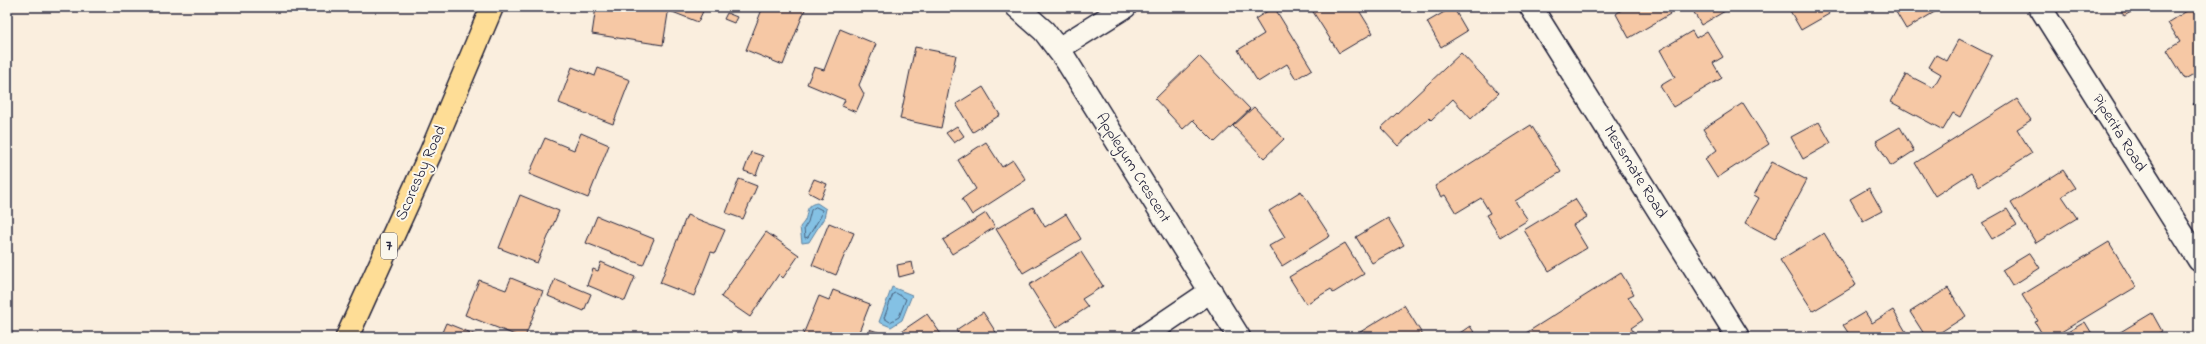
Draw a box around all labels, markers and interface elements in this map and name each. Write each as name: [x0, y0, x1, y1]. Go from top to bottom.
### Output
street label: Piperita Road: [2086, 89, 2152, 177]
street label: Applegum Crescent: [1089, 108, 1177, 228]
street label: Scoresby Road: [389, 121, 453, 225]
street label: Messmate Road: [1597, 121, 1673, 223]
road number: 7: [381, 233, 397, 259]

